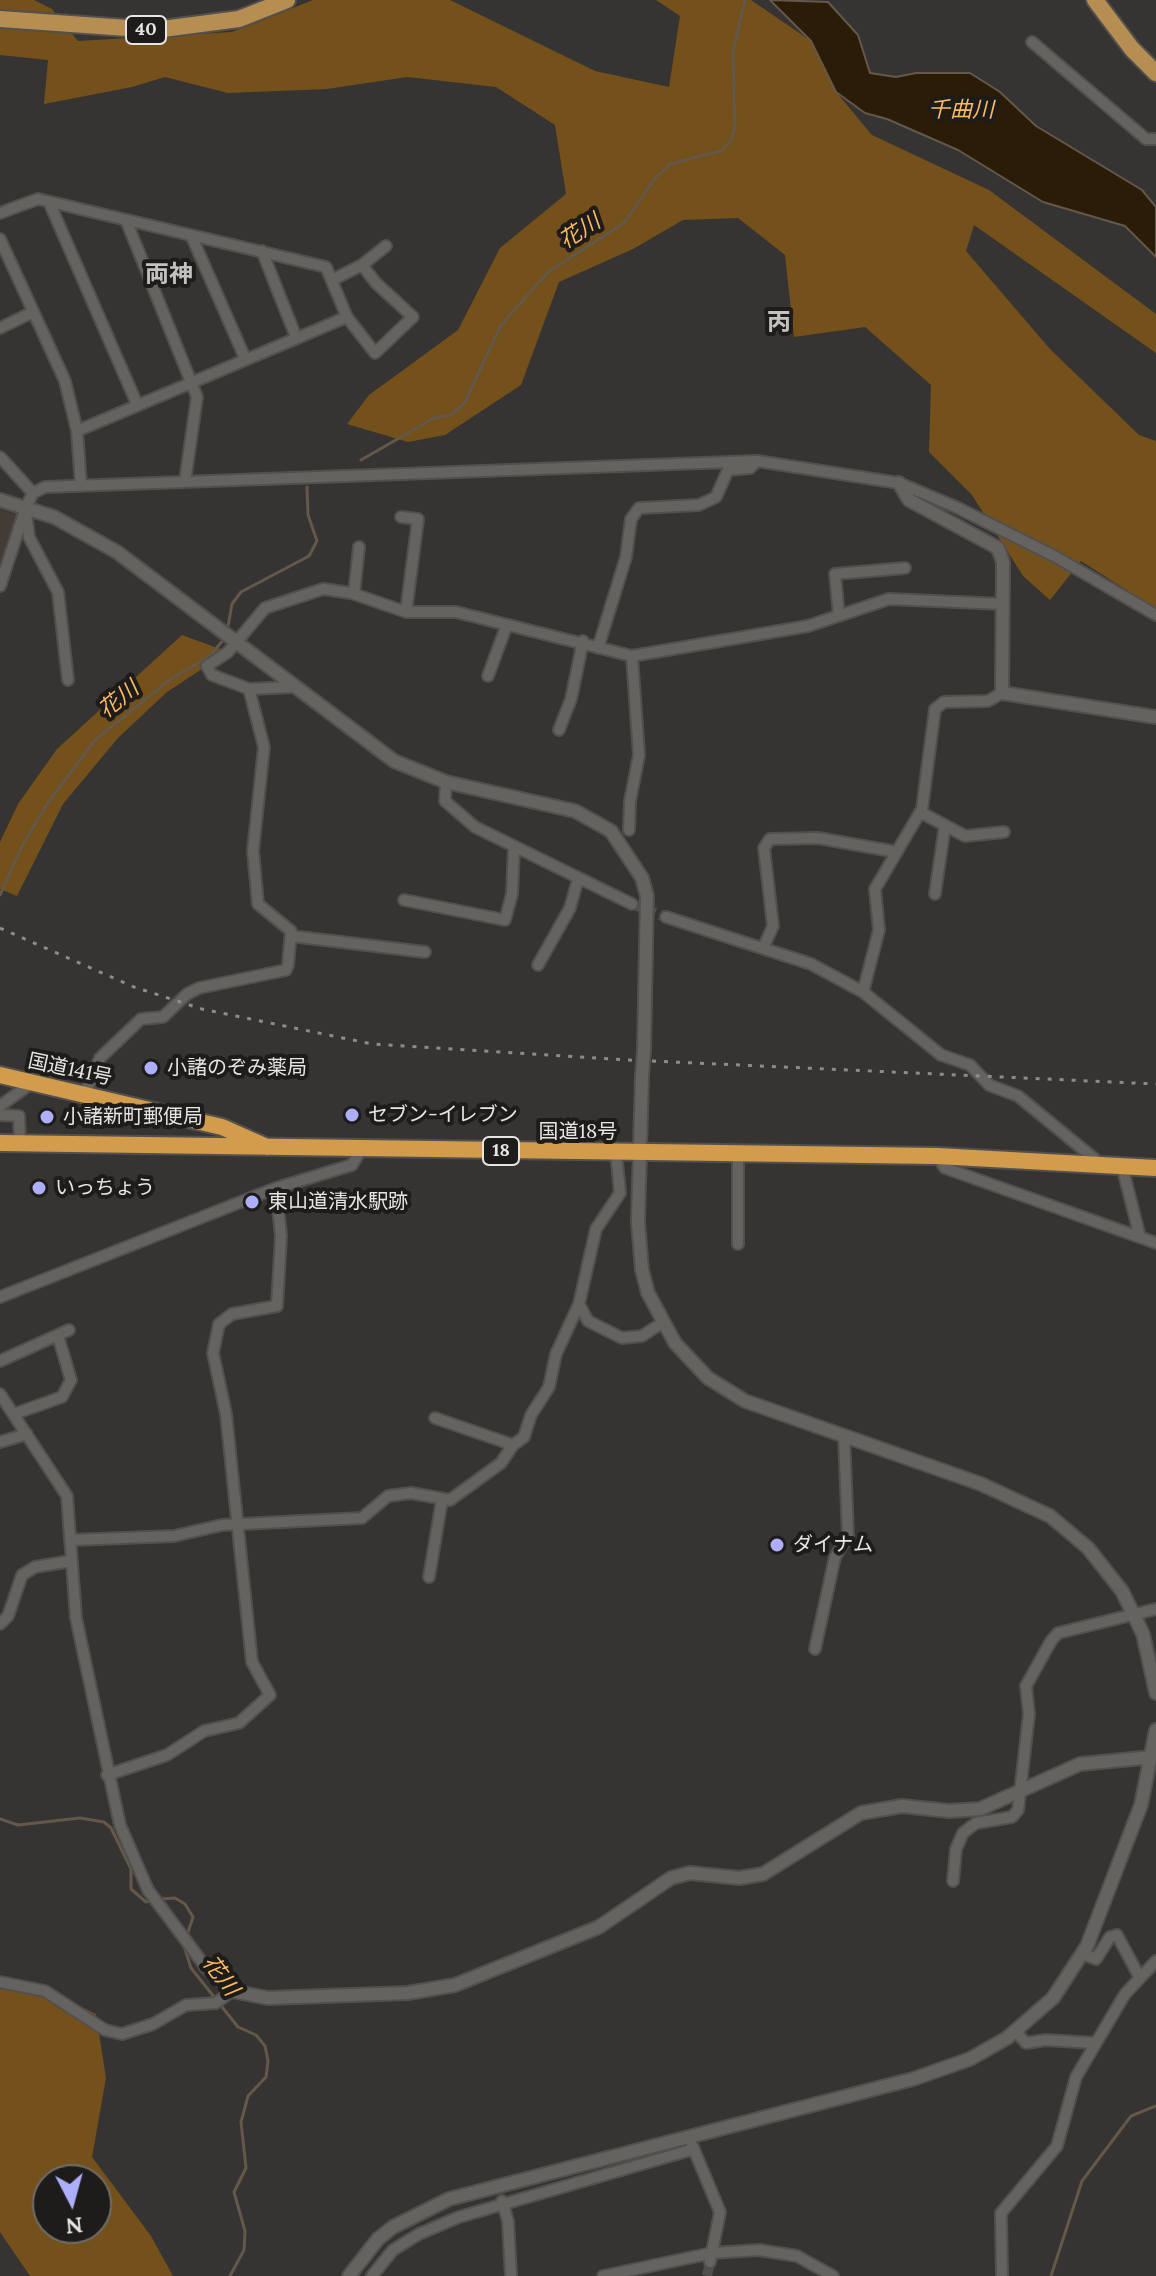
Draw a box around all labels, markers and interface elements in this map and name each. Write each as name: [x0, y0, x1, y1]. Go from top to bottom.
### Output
road number: 40: [126, 16, 166, 44]
water label: 千曲川: [928, 98, 994, 124]
water label: 花川: [554, 209, 606, 255]
district label: 両神: [145, 261, 193, 289]
district label: 丙: [767, 309, 791, 337]
water label: 花川: [94, 676, 144, 724]
street label: 国道141号: [26, 1049, 114, 1091]
place label: 小諸のぞみ薬局: [167, 1056, 307, 1080]
marker: 小諸のぞみ薬局: [142, 1059, 160, 1077]
place label: セブン-イレブン: [368, 1103, 518, 1127]
place label: 小諸新町郵便局: [63, 1105, 203, 1129]
marker: セブン-イレブン: [343, 1106, 361, 1124]
marker: 小諸新町郵便局: [38, 1108, 56, 1126]
street label: 国道18号: [539, 1120, 617, 1144]
road number: 18: [483, 1137, 519, 1165]
place label: いっちょう: [55, 1176, 155, 1200]
marker: いっちょう: [30, 1179, 48, 1197]
place label: 東山道清水駅跡: [268, 1190, 408, 1214]
marker: 東山道清水駅跡: [243, 1193, 261, 1211]
place label: ダイナム: [793, 1533, 873, 1557]
marker: ダイナム: [768, 1536, 786, 1554]
water label: 花川: [196, 1950, 244, 2002]
north arrow: [32, 2164, 112, 2244]
text: N: [64, 2211, 84, 2241]

